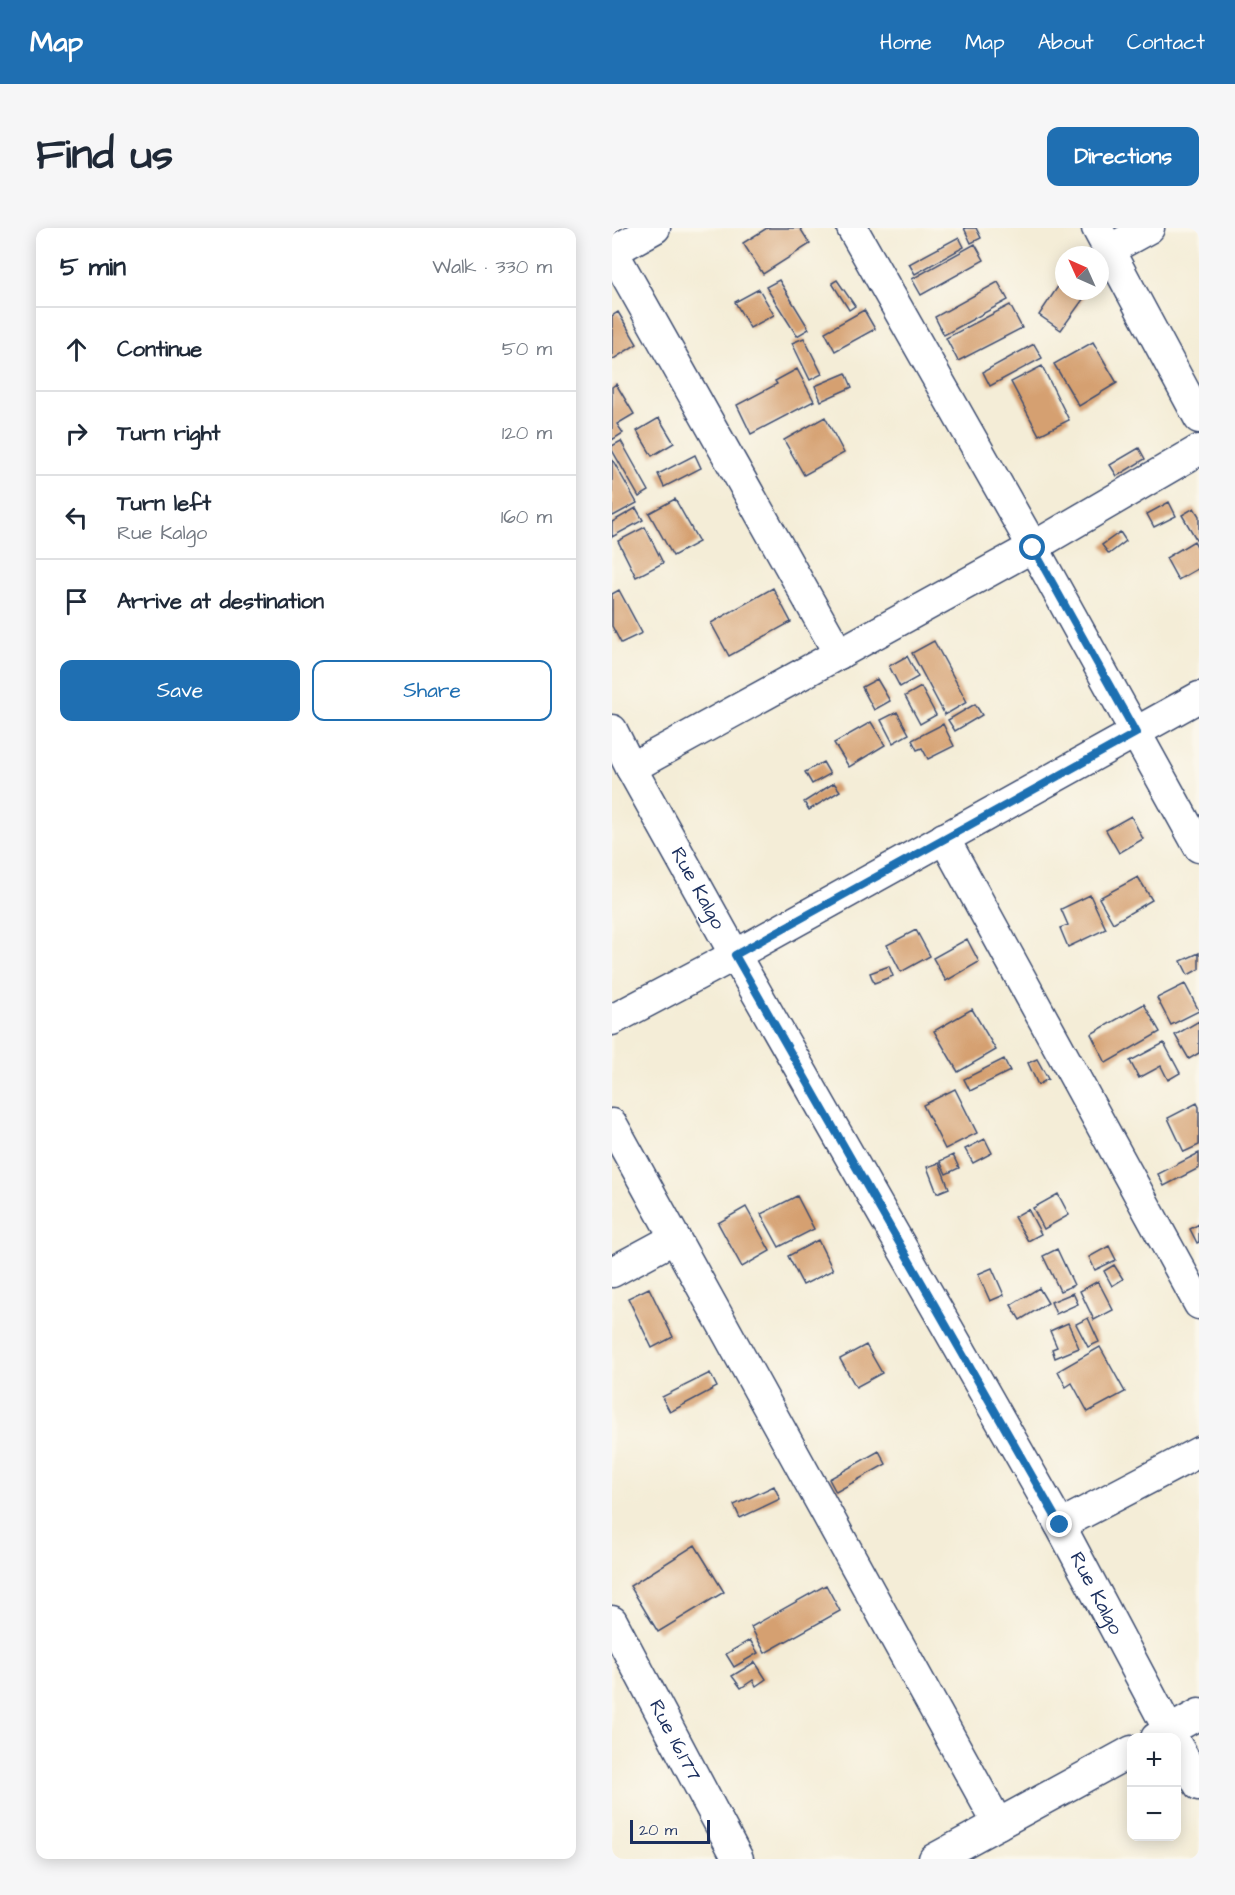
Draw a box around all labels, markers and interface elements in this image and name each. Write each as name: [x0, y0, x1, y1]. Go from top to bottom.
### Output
text: Map: [30, 23, 83, 62]
text: Home: [880, 28, 932, 57]
text: Map: [965, 28, 1005, 57]
text: About: [1038, 28, 1094, 57]
text: Contact: [1127, 28, 1205, 57]
text: Find us: [36, 127, 173, 185]
button: Directions: [1047, 127, 1199, 186]
north arrow: [1055, 246, 1109, 300]
text: 5 min: [60, 249, 126, 285]
text: Walk · 330 m: [432, 253, 552, 281]
icon: ahead: [60, 333, 93, 366]
text: Continue: [117, 334, 202, 365]
text: 50 m: [502, 335, 552, 363]
icon: right: [60, 417, 93, 450]
text: Turn right: [117, 418, 220, 449]
text: 120 m: [502, 419, 552, 447]
text: Turn left: [117, 488, 211, 519]
icon: left: [60, 501, 93, 534]
text: 160 m: [501, 503, 552, 531]
text: Rue Kalgo: [117, 519, 207, 547]
route start: [1019, 534, 1045, 560]
icon: arrive: [60, 585, 93, 618]
text: Arrive at destination: [117, 586, 324, 617]
button: Save: [60, 660, 300, 721]
button: Share: [312, 660, 552, 721]
street label: Rue Kalgo: [664, 842, 732, 934]
route end: [1046, 1511, 1072, 1537]
street label: Rue Kalgo: [1063, 1547, 1130, 1640]
street label: Rue 16.177: [642, 1695, 708, 1786]
map controls: [1127, 1733, 1181, 1841]
button: +: [1127, 1733, 1181, 1787]
button: −: [1127, 1787, 1181, 1841]
scale bar: [630, 1817, 710, 1844]
text: 20 m: [639, 1819, 677, 1841]

